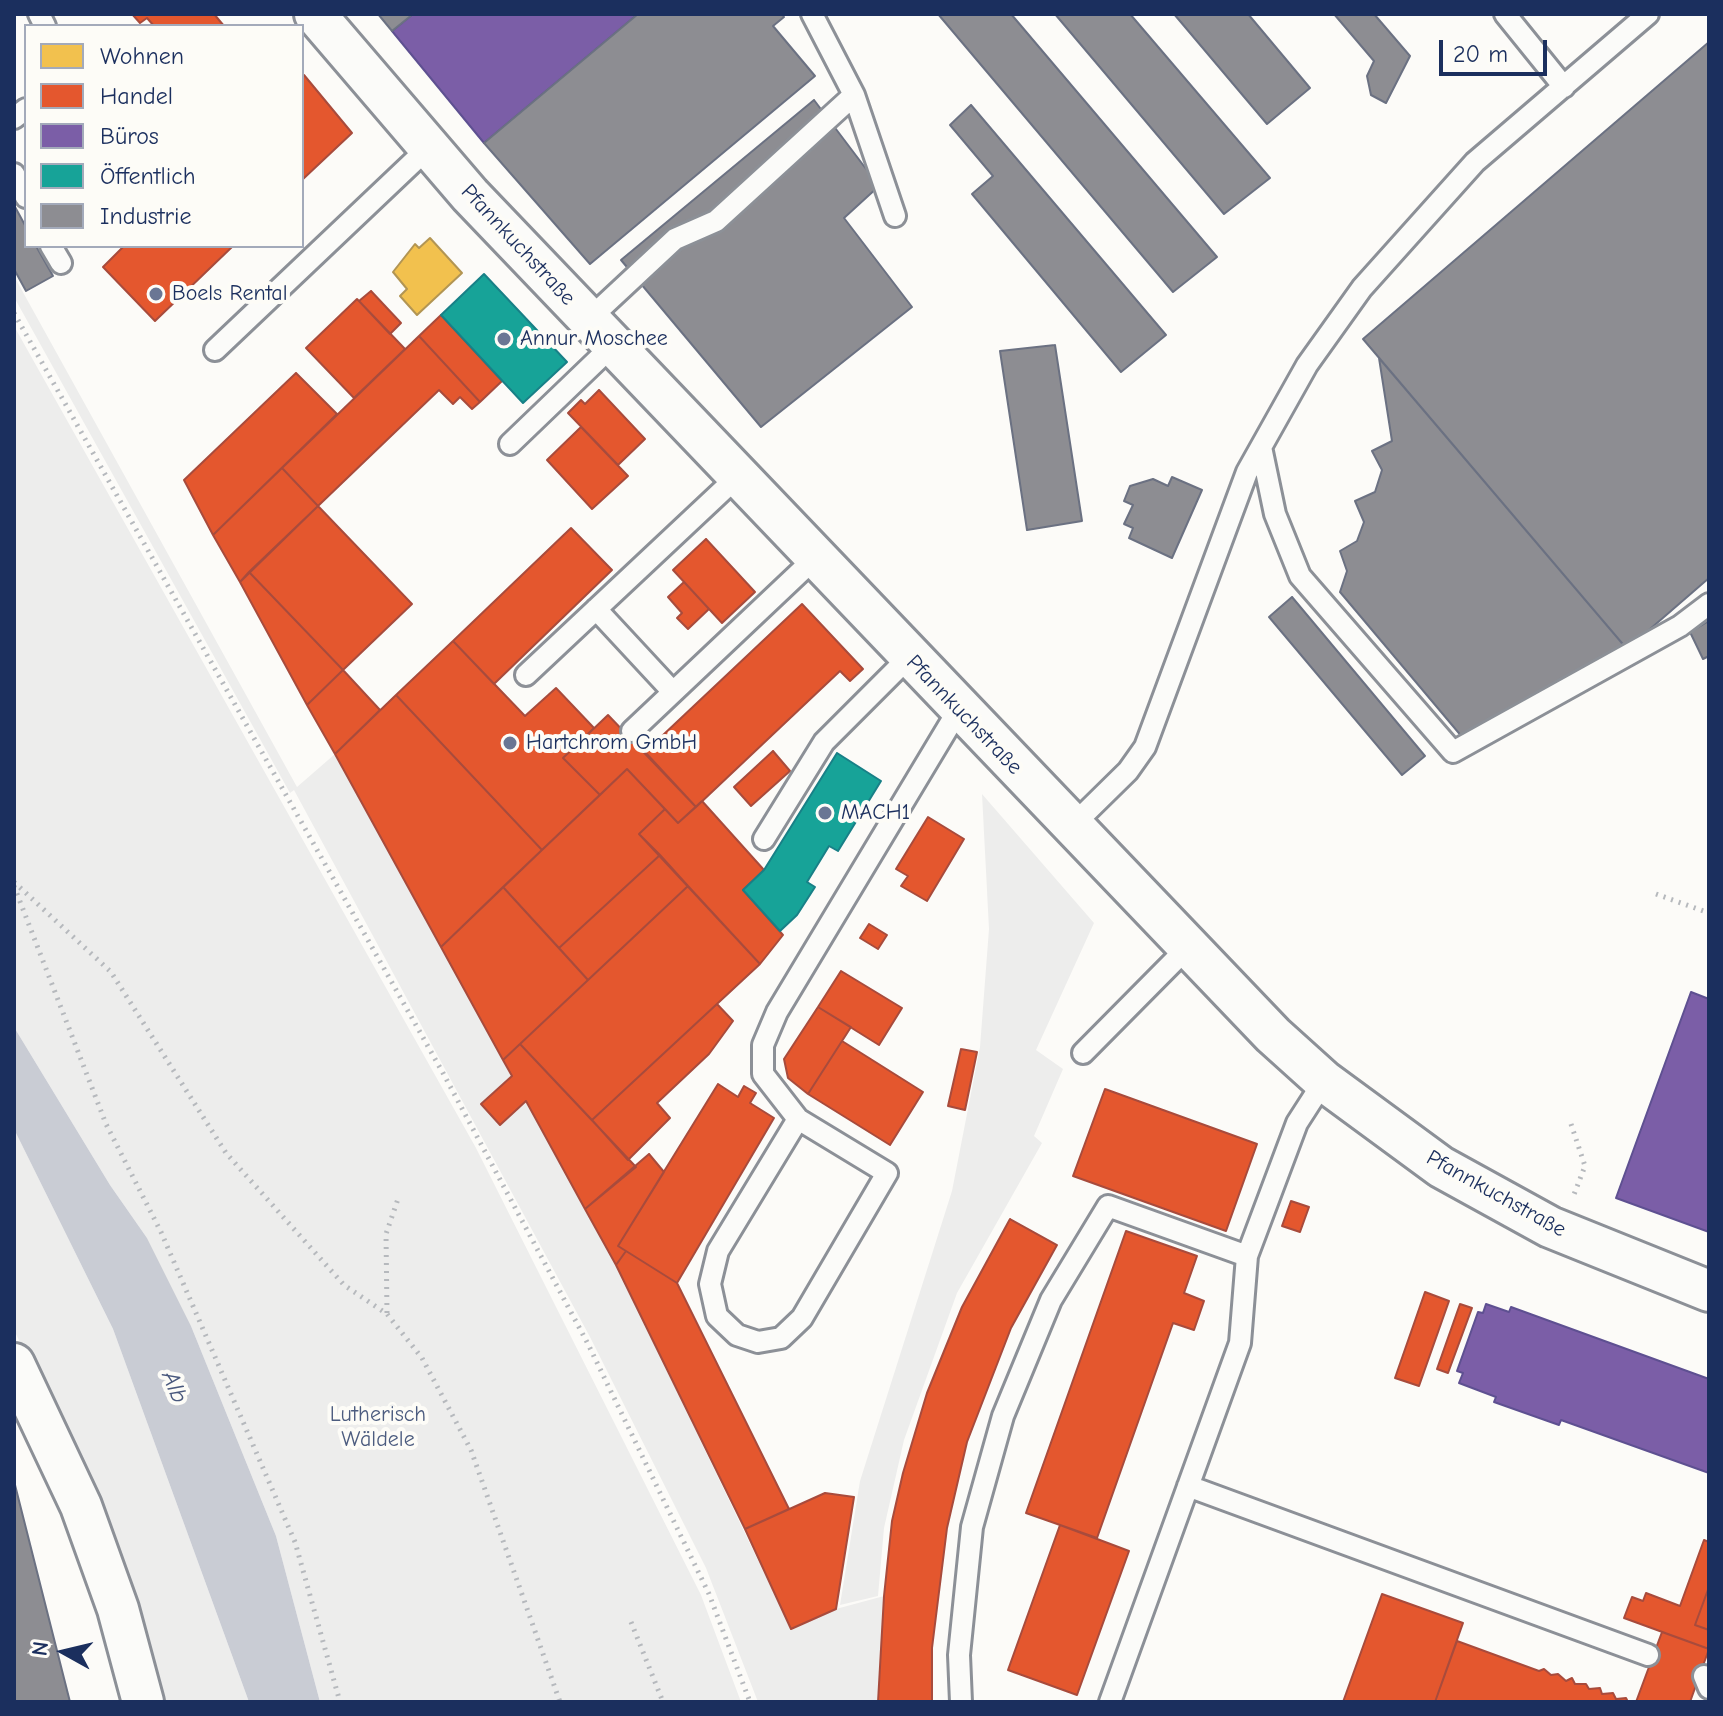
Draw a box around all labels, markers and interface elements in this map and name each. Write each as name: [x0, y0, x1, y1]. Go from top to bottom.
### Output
legend: [24, 24, 304, 248]
scale bar: [1443, 24, 1551, 74]
text: 20 m: [1453, 40, 1508, 68]
text: Wohnen: [100, 42, 184, 70]
text: Handel: [100, 82, 173, 110]
text: Büros: [100, 122, 159, 150]
text: Öffentlich: [100, 162, 196, 190]
street label: Pfannkuchstraße: [455, 179, 581, 311]
text: Industrie: [100, 202, 192, 230]
place label: Boels Rental: [172, 281, 287, 307]
marker: Boels Rental: [147, 285, 165, 303]
place label: Annur Moschee: [520, 326, 668, 352]
marker: Annur Moschee: [495, 330, 513, 348]
street label: Pfannkuchstraße: [900, 650, 1028, 780]
place label: Hartchrom GmbH: [526, 730, 697, 756]
marker: Hartchrom GmbH: [501, 734, 519, 752]
place label: MACH1: [841, 800, 910, 826]
marker: MACH1: [816, 804, 834, 822]
street label: Pfannkuchstraße: [1421, 1145, 1571, 1243]
water label: Alb: [155, 1367, 193, 1407]
park label: Lutherisch Wäldele: [330, 1402, 426, 1454]
north arrow: [24, 1612, 104, 1692]
text: N: [26, 1640, 54, 1658]

